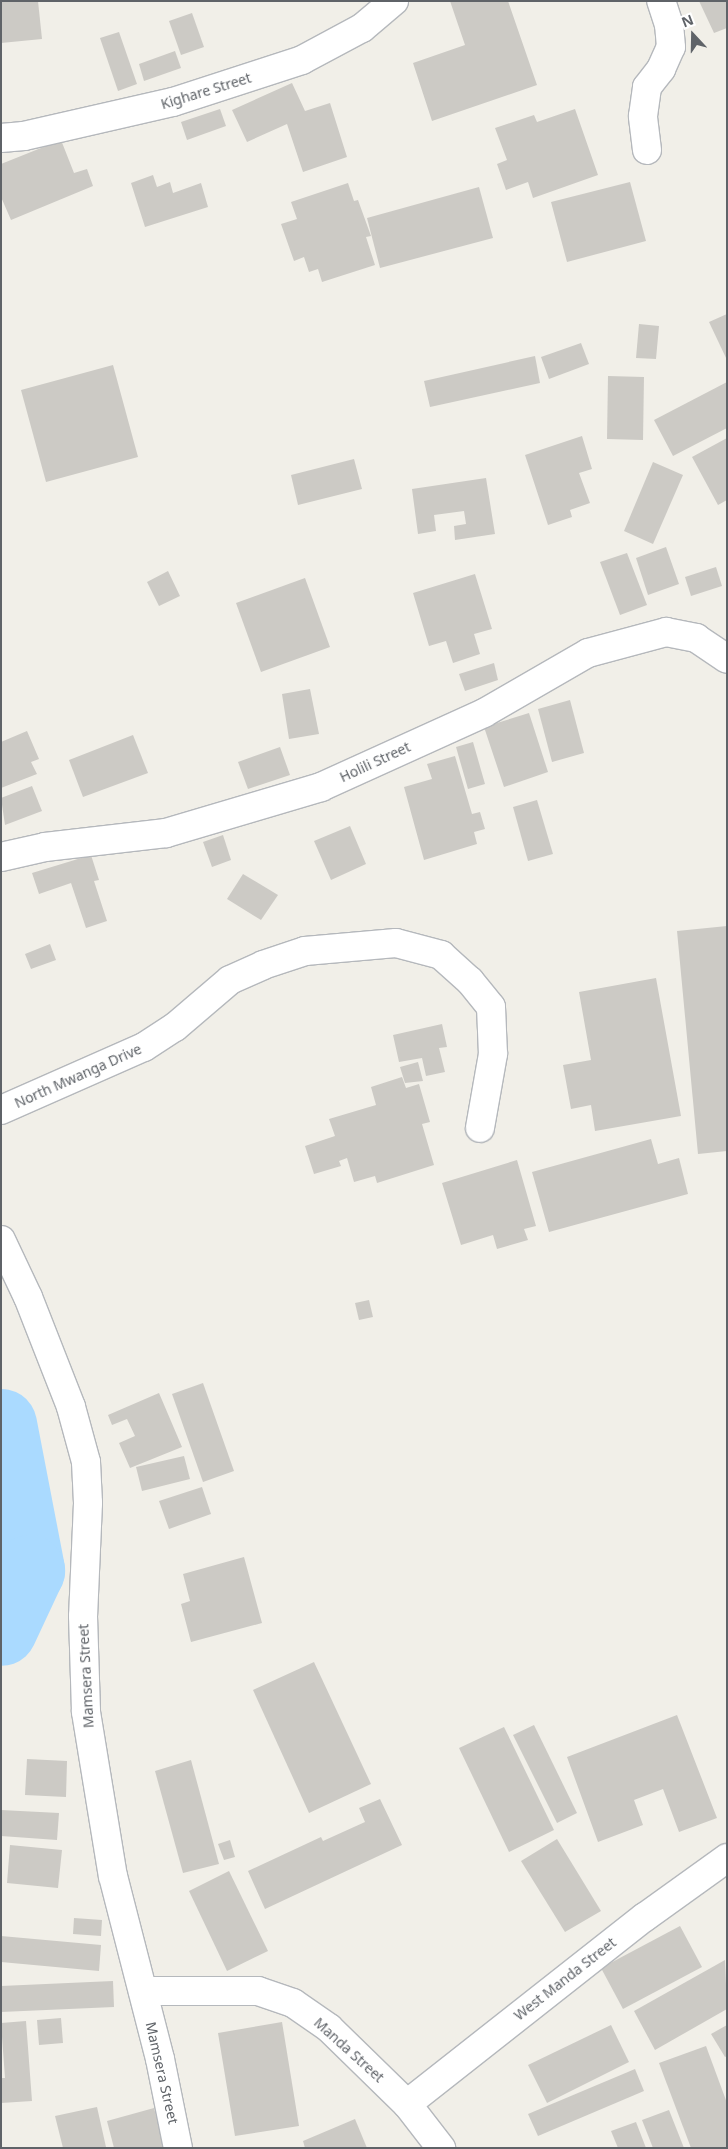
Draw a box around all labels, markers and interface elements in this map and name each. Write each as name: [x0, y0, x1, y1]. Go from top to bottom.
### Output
north arrow: [668, 10, 718, 60]
text: N: [679, 10, 696, 31]
street label: Kighare Street: [159, 69, 253, 113]
street label: Holili Street: [337, 738, 413, 786]
street label: North Mwanga Drive: [12, 1040, 144, 1112]
street label: Mamsera Street: [75, 1623, 97, 1729]
street label: West Manda Street: [511, 1934, 619, 2024]
street label: Manda Street: [311, 2014, 387, 2086]
street label: Mamsera Street: [142, 2020, 182, 2126]

